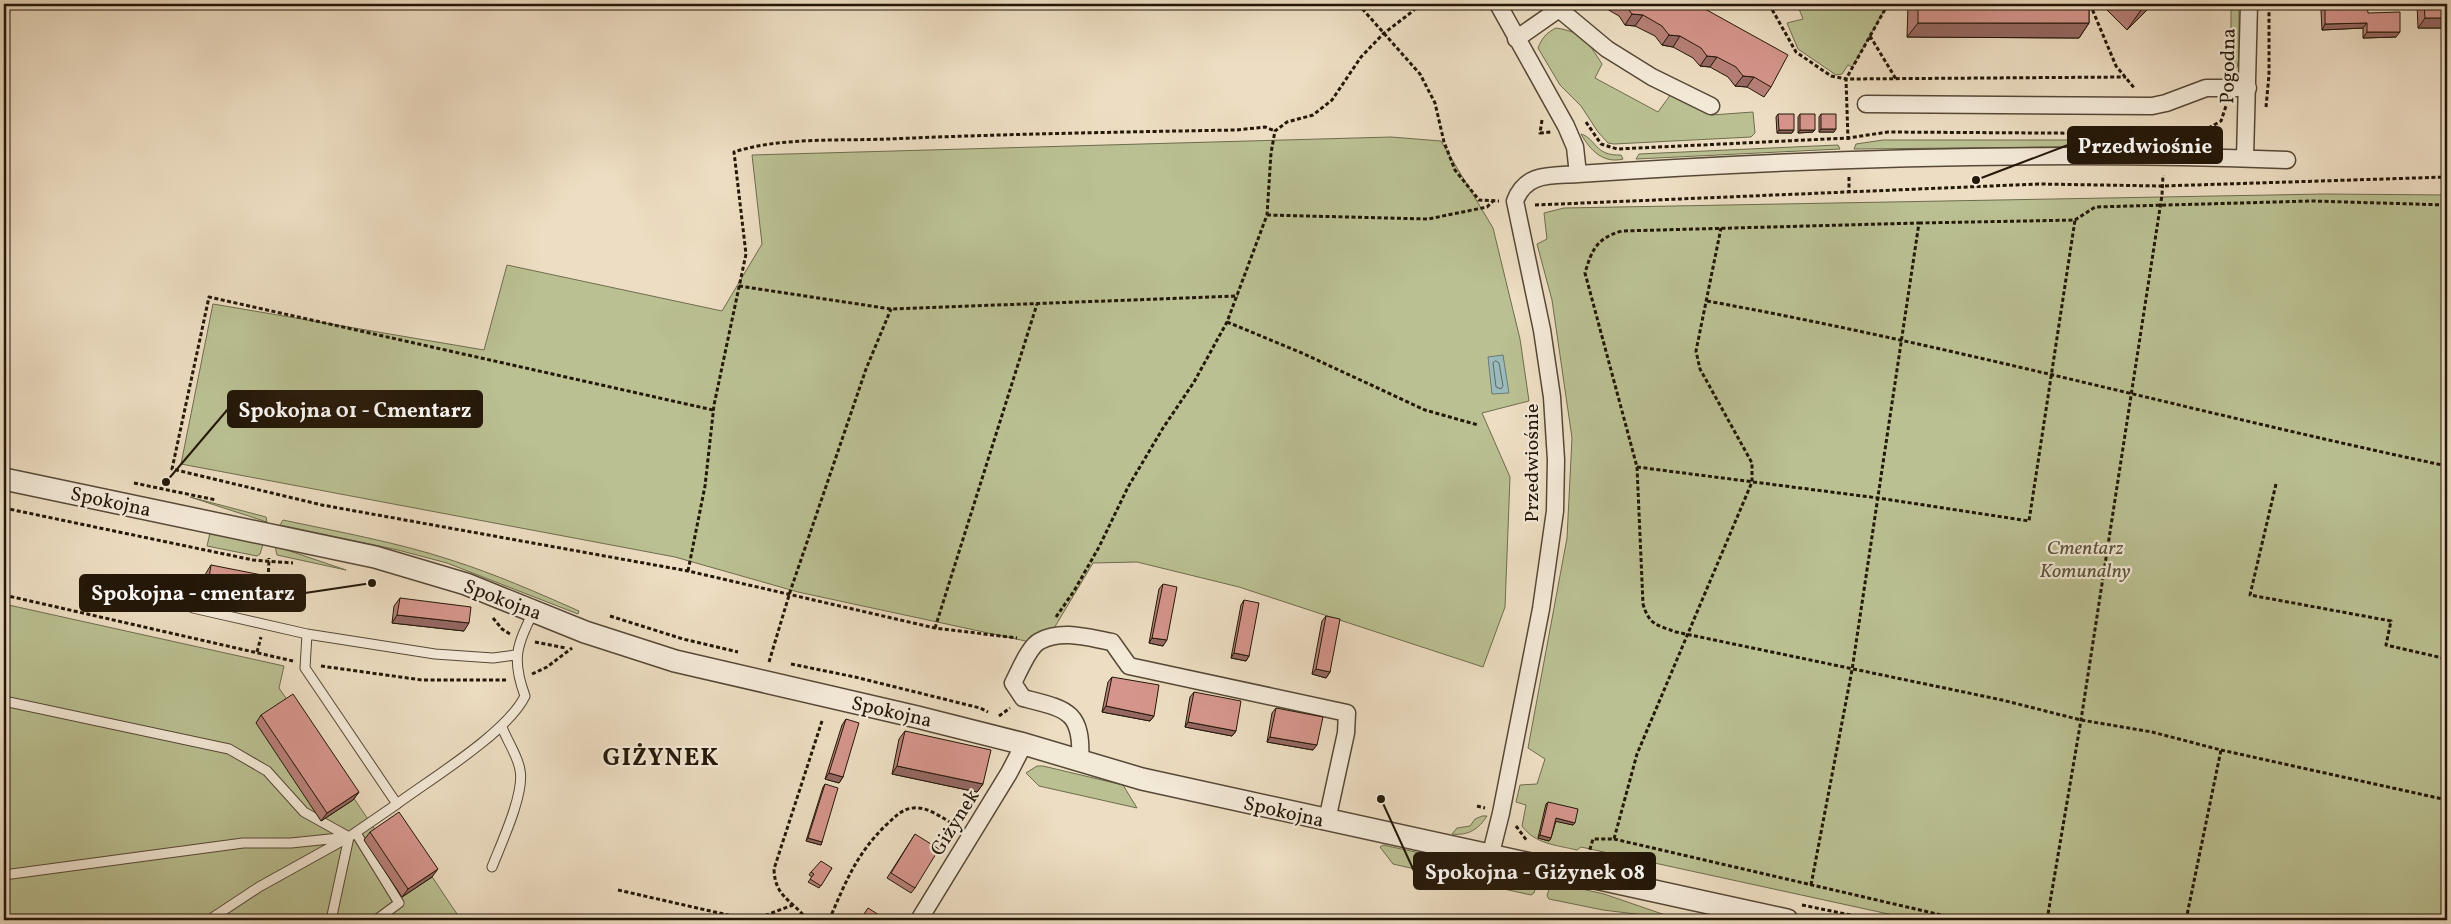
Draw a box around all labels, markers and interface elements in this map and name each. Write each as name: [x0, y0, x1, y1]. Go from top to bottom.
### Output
street label: Pogodna: [2214, 28, 2244, 104]
callout: Przedwiośnie: [2068, 127, 2222, 163]
text: Przedwiośnie: [2078, 133, 2212, 162]
callout: Spokojna 01 - Cmentarz: [228, 391, 482, 427]
text: Spokojna 01 - Cmentarz: [239, 397, 472, 426]
street label: Przedwiośnie: [1519, 404, 1547, 522]
street label: Spokojna: [68, 481, 154, 525]
park label: Cmentarz Komunalny: [2040, 535, 2131, 586]
street label: Spokojna: [459, 573, 545, 629]
callout: Spokojna - cmentarz: [80, 575, 305, 611]
text: Spokojna - cmentarz: [91, 580, 295, 609]
street label: Spokojna: [849, 690, 935, 736]
district label: GIŻYNEK: [603, 741, 719, 776]
street label: Giżynek: [924, 784, 987, 862]
street label: Spokojna: [1241, 790, 1327, 836]
callout: Spokojna - Giżynek 08: [1414, 853, 1655, 889]
text: Spokojna - Giżynek 08: [1425, 859, 1645, 888]

